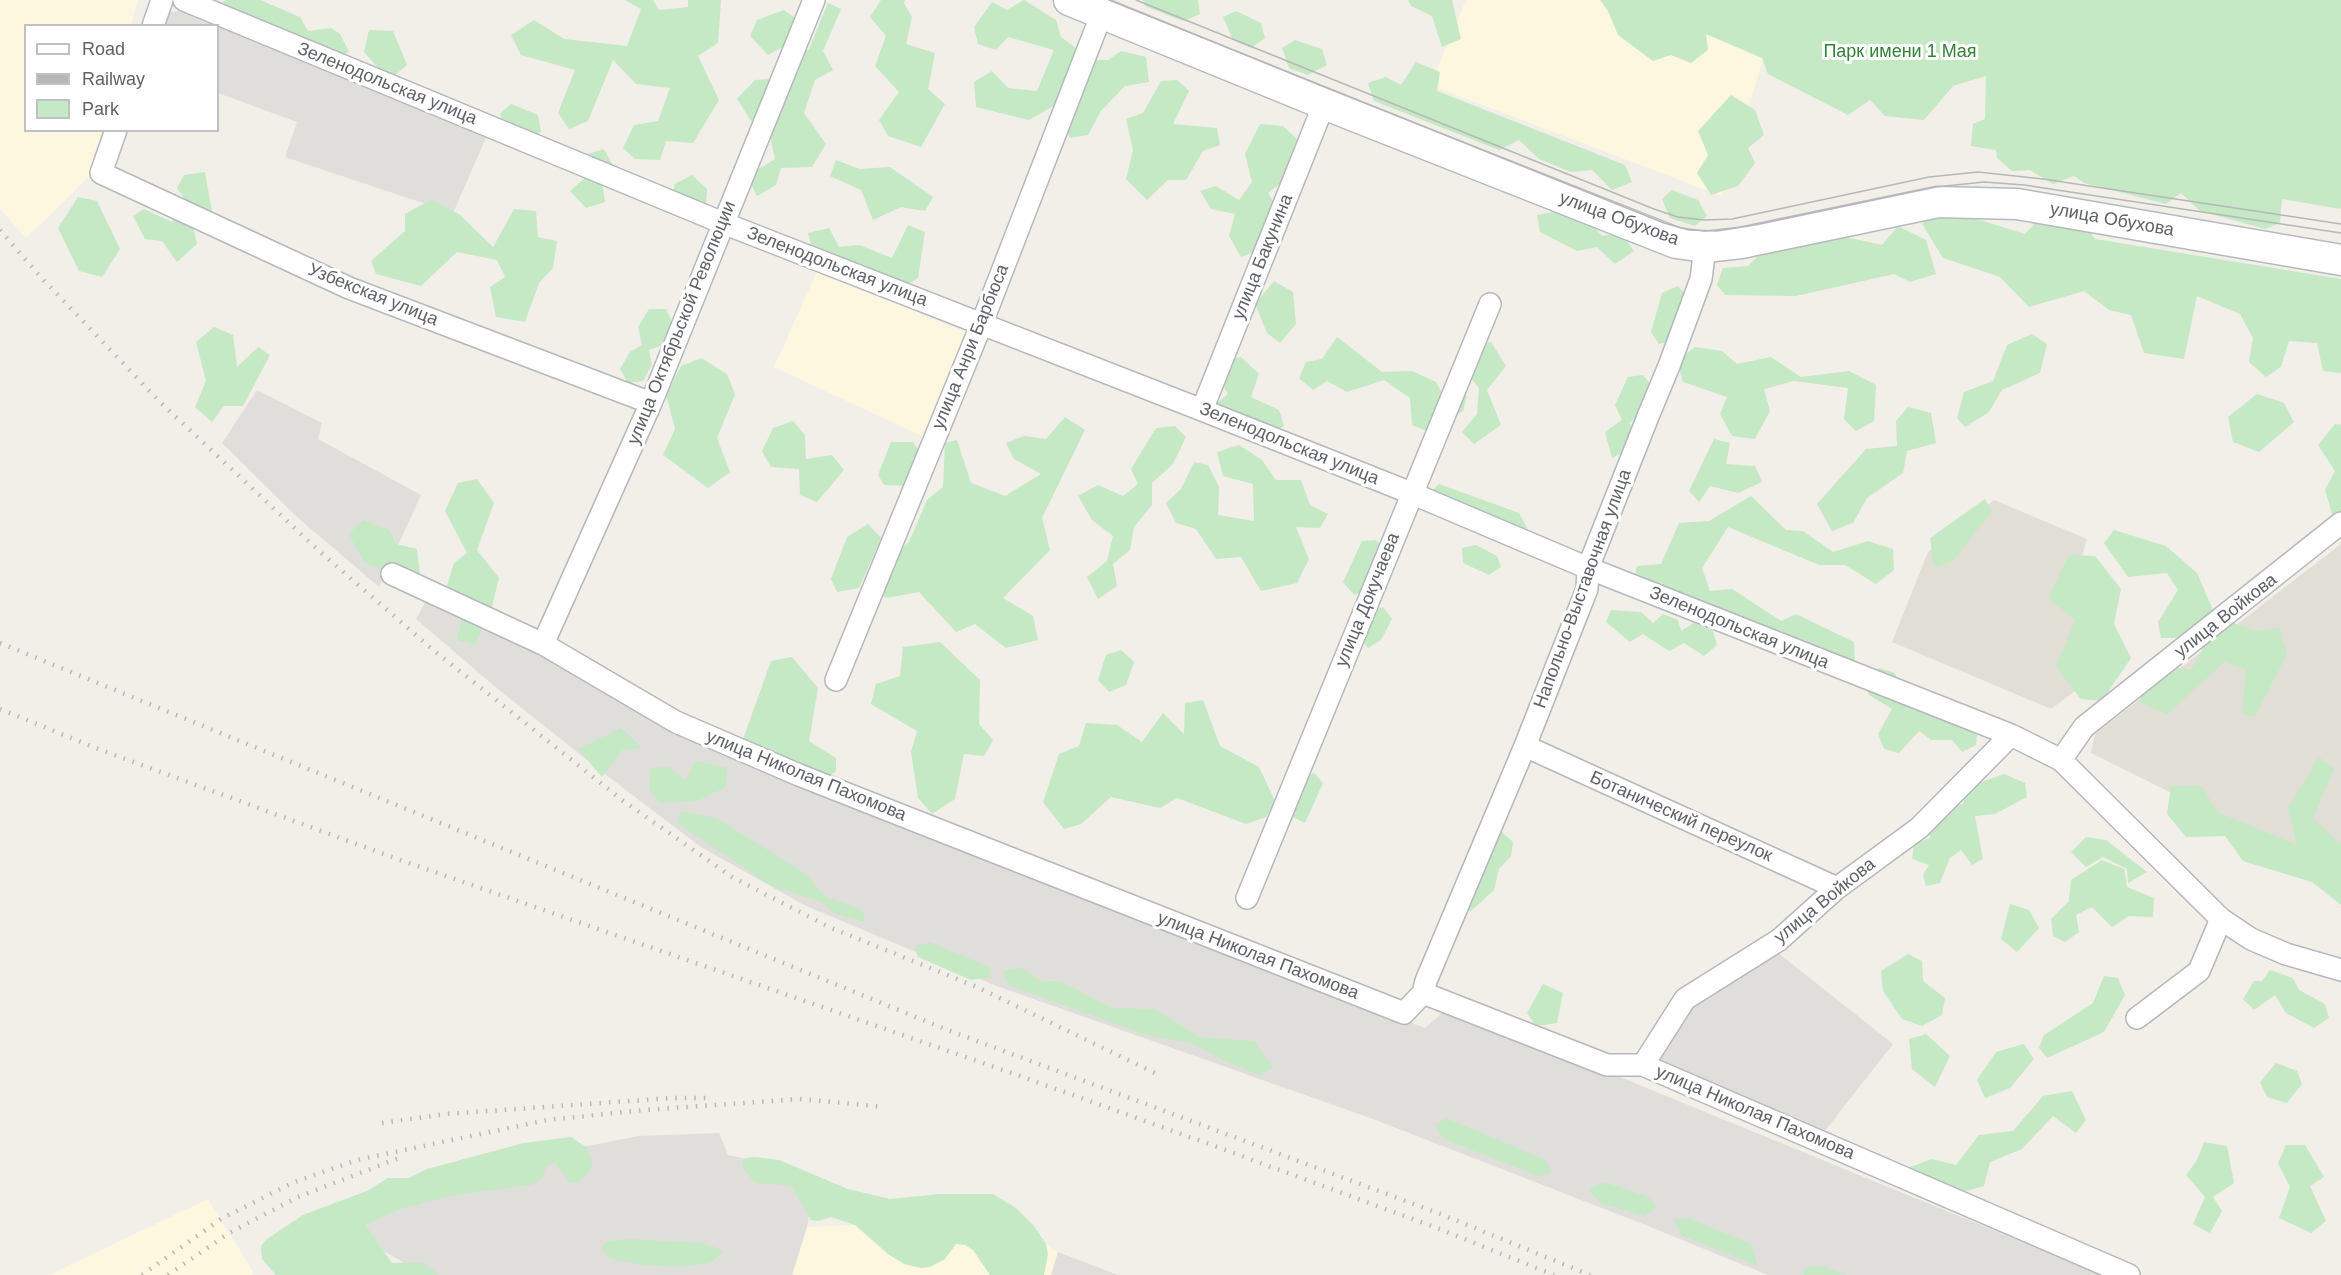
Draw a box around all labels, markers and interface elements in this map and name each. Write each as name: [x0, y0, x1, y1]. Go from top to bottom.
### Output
legend: [24, 24, 219, 132]
street label: Зеленодольская улица: [294, 38, 480, 130]
text: Road: [82, 39, 125, 59]
park label: Парк имени 1 Мая: [1823, 41, 1977, 63]
text: Railway: [82, 69, 145, 89]
text: Park: [82, 99, 119, 119]
street label: улица Обухова: [1556, 187, 1682, 251]
street label: улица Бакунина: [1228, 191, 1298, 323]
street label: улица Октябрьской Революции: [623, 198, 741, 448]
street label: улица Обухова: [2048, 198, 2176, 242]
street label: Зеленодольская улица: [744, 223, 930, 311]
street label: Узбекская улица: [305, 259, 441, 331]
street label: улица Анри Барбюса: [928, 261, 1014, 433]
street label: Зеленодольская улица: [1196, 398, 1382, 490]
street label: Напольно-Выставочная улица: [1530, 467, 1636, 711]
street label: улица Докучаева: [1331, 530, 1405, 670]
street label: улица Войкова: [2170, 569, 2282, 663]
street label: Зеленодольская улица: [1646, 582, 1832, 674]
street label: улица Николая Пахомова: [703, 726, 909, 826]
street label: Ботанический переулок: [1586, 767, 1776, 867]
street label: улица Войкова: [1770, 854, 1880, 948]
street label: улица Николая Пахомова: [1154, 908, 1362, 1004]
street label: улица Николая Пахомова: [1652, 1061, 1858, 1165]

